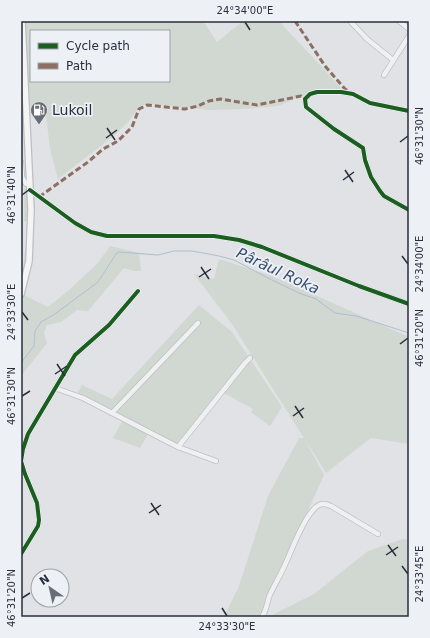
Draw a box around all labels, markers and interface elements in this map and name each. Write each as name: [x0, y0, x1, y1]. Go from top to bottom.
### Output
text: 24°34'00"E: [217, 5, 273, 16]
legend: [30, 30, 170, 82]
text: Cycle path: [66, 39, 130, 53]
text: Path: [66, 59, 92, 73]
fuel station icon: Lukoil: [29, 100, 49, 125]
place label: Lukoil: [52, 102, 92, 118]
text: 46°31'30"N: [414, 107, 425, 165]
text: 46°31'40"N: [6, 166, 17, 224]
text: 24°34'00"E: [414, 236, 425, 292]
water label: Pârâul Roka: [234, 244, 322, 298]
text: 24°33'30"E: [6, 284, 17, 340]
text: 46°31'20"N: [414, 309, 425, 367]
text: 46°31'30"N: [6, 367, 17, 425]
text: 24°33'45"E: [414, 546, 425, 602]
north arrow: [30, 568, 70, 608]
text: 46°31'20"N: [6, 569, 17, 627]
text: N: [37, 572, 52, 588]
text: 24°33'30"E: [199, 621, 255, 632]

